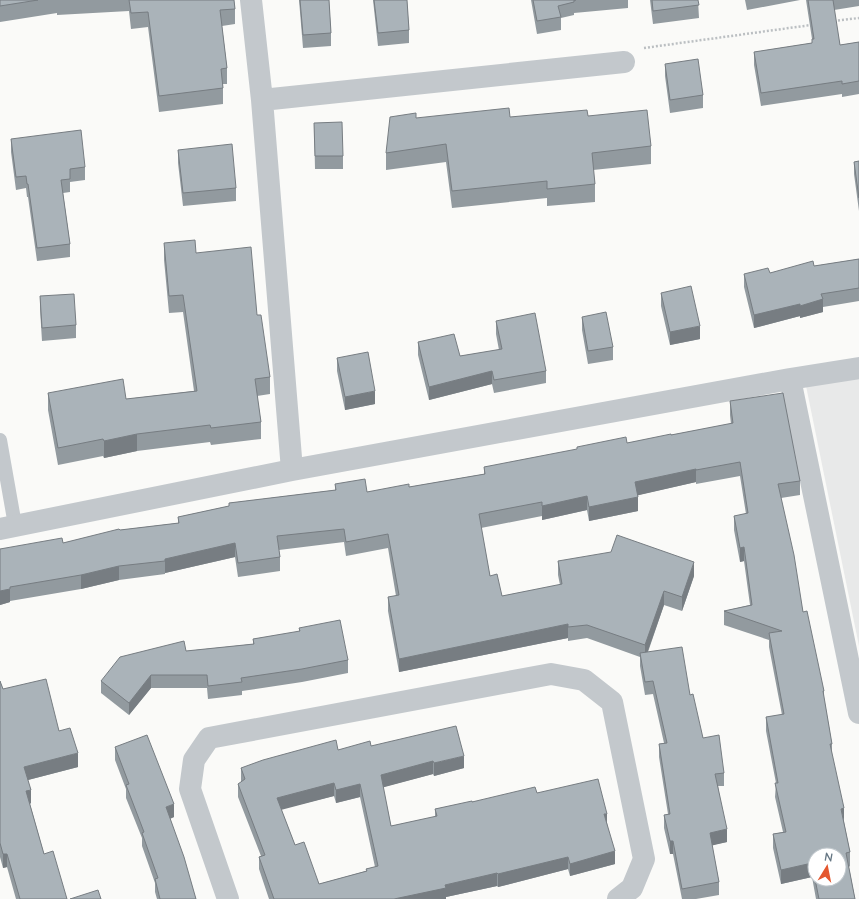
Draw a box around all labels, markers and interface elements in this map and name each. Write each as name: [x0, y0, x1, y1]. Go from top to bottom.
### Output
north arrow: [807, 847, 847, 887]
text: N: [824, 850, 834, 864]

